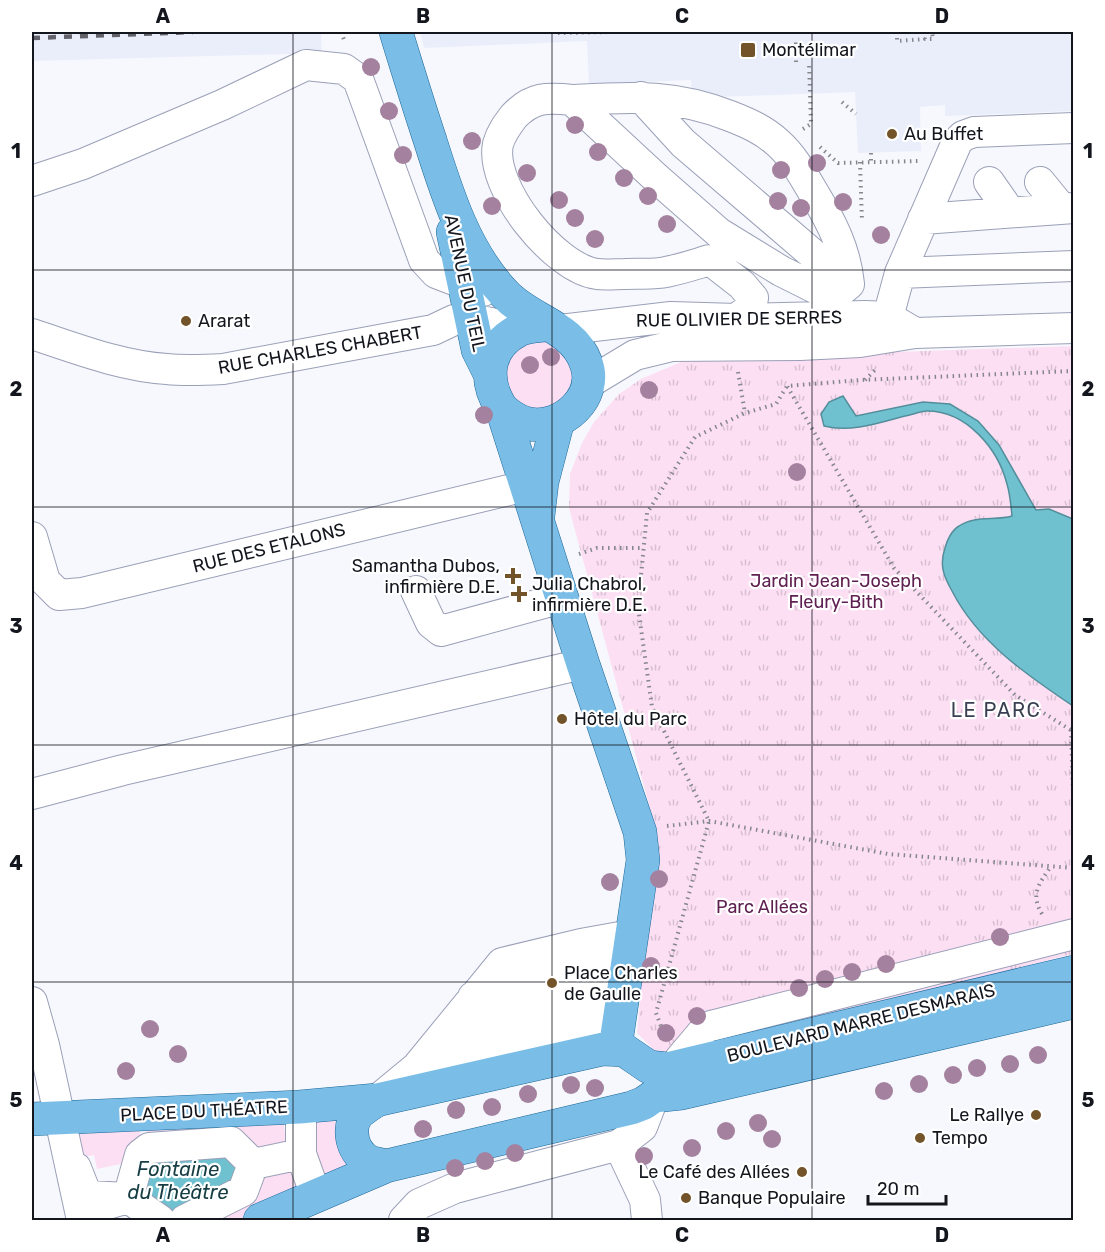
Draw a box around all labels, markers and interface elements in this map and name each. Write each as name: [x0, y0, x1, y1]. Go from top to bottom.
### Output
text: A: [156, 4, 171, 28]
text: B: [416, 4, 430, 28]
text: C: [675, 4, 689, 28]
text: D: [935, 4, 949, 28]
place label: Montélimar: [762, 39, 856, 61]
marker: Montélimar: [739, 41, 757, 59]
place label: Au Buffet: [904, 123, 983, 145]
marker: Au Buffet: [885, 127, 899, 141]
text: 1: [11, 139, 21, 163]
text: 1: [1083, 139, 1093, 163]
street label: AVENUE DU TEIL: [440, 212, 490, 354]
street label: RUE OLIVIER DE SERRES: [636, 306, 842, 332]
place label: Ararat: [198, 310, 250, 332]
marker: Ararat: [179, 314, 193, 328]
street label: RUE CHARLES CHABERT: [216, 321, 424, 379]
text: 2: [10, 377, 23, 401]
text: 2: [1082, 377, 1095, 401]
street label: RUE DES ETALONS: [190, 518, 348, 578]
place label: Samantha Dubos, infirmière D.E.: [352, 555, 500, 598]
marker: Samantha Dubos, infirmière D.E.: [504, 567, 522, 585]
park label: Jardin Jean-Joseph Fleury-Bith: [750, 570, 922, 613]
place label: Julia Chabrol, infirmière D.E.: [532, 573, 647, 616]
marker: Julia Chabrol, infirmière D.E.: [510, 585, 528, 603]
text: 3: [9, 614, 23, 638]
text: 3: [1081, 614, 1095, 638]
district label: LE PARC: [951, 698, 1041, 722]
place label: Hôtel du Parc: [574, 708, 687, 730]
marker: Hôtel du Parc: [555, 712, 569, 726]
text: 4: [9, 851, 23, 875]
text: 4: [1081, 851, 1095, 875]
park label: Parc Allées: [716, 896, 808, 918]
place label: Place Charles de Gaulle: [564, 962, 678, 1005]
marker: Place Charles de Gaulle: [545, 976, 559, 990]
street label: BOULEVARD MARRE DESMARAIS: [725, 979, 997, 1067]
text: 5: [10, 1088, 23, 1112]
text: 5: [1082, 1088, 1095, 1112]
street label: PLACE DU THÉATRE: [120, 1096, 288, 1126]
place label: Le Rallye: [949, 1104, 1024, 1126]
marker: Le Rallye: [1029, 1108, 1043, 1122]
place label: Tempo: [932, 1127, 988, 1149]
marker: Tempo: [913, 1131, 927, 1145]
water label: Fontaine du Théâtre: [128, 1157, 228, 1204]
place label: Le Café des Allées: [638, 1161, 790, 1183]
marker: Le Café des Allées: [795, 1165, 809, 1179]
scale bar: [868, 1168, 946, 1206]
text: 20 m: [877, 1178, 919, 1200]
place label: Banque Populaire: [698, 1187, 846, 1209]
marker: Banque Populaire: [679, 1191, 693, 1205]
text: A: [156, 1223, 171, 1247]
text: B: [416, 1223, 430, 1247]
text: C: [675, 1223, 689, 1247]
text: D: [935, 1223, 949, 1247]

